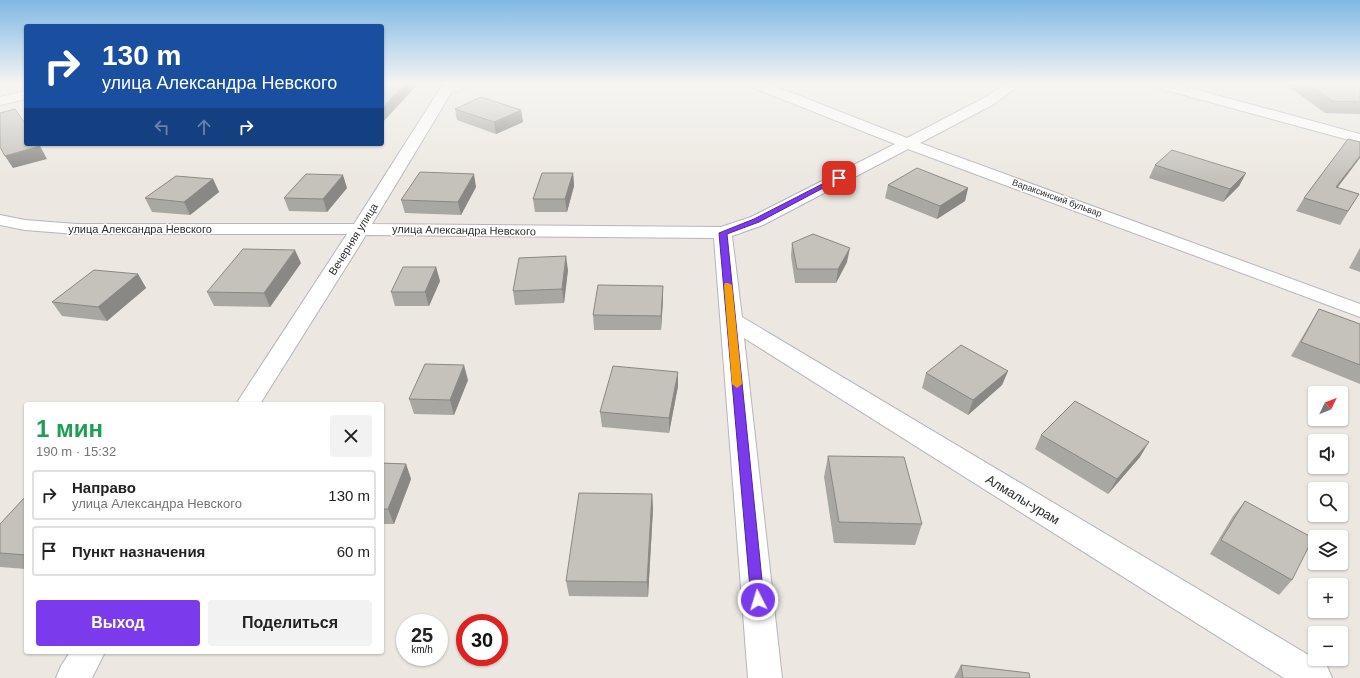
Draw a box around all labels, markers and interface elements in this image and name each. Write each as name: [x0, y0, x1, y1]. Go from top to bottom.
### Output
icon: right: [36, 40, 88, 92]
text: 130 m: [102, 40, 181, 71]
text: улица Александра Невского: [102, 73, 337, 93]
icon: left: [151, 116, 173, 138]
icon: ahead: [193, 116, 215, 138]
icon: right: [235, 116, 257, 138]
pin: [822, 161, 856, 195]
icon: arrive: [828, 167, 850, 189]
street label: Вараксинский бульвар: [1011, 177, 1103, 219]
street label: Вечерняя улица: [326, 200, 380, 277]
street label: улица Александра Невского: [68, 223, 212, 235]
street label: улица Александра Невского: [392, 223, 536, 237]
north arrow: [1308, 386, 1348, 426]
map controls: [1308, 386, 1348, 666]
text: 1 мин: [36, 415, 103, 442]
button: close: [330, 415, 372, 457]
button: sound: [1308, 434, 1348, 474]
text: 190 m · 15:32: [36, 444, 116, 459]
street label: Алмалы-урам: [983, 472, 1062, 527]
text: Направо: [72, 479, 136, 496]
button: search: [1308, 482, 1348, 522]
icon: right: [38, 484, 60, 506]
text: 130 m: [328, 487, 370, 504]
text: улица Александра Невского: [72, 496, 242, 511]
button: layers: [1308, 530, 1348, 570]
icon: arrive: [38, 540, 60, 562]
text: Пункт назначения: [72, 543, 205, 560]
text: 60 m: [337, 543, 370, 560]
button: +: [1308, 578, 1348, 618]
position arrow: [737, 579, 779, 621]
button: Выход: [36, 600, 200, 646]
button: Поделиться: [208, 600, 372, 646]
speed limit sign: 30: [456, 614, 508, 666]
text: 25: [411, 624, 433, 646]
button: −: [1308, 626, 1348, 666]
text: km/h: [411, 644, 433, 655]

